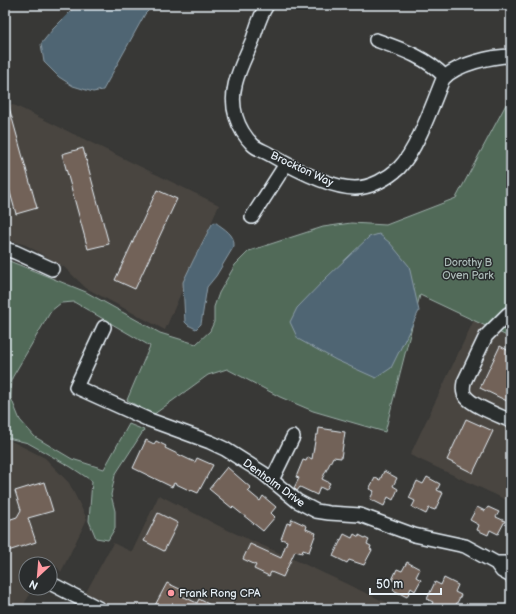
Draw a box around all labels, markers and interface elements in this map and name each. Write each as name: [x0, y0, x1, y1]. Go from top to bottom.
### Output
street label: Brockton Way: [269, 149, 335, 189]
park label: Dorothy B Oven Park: [442, 256, 494, 282]
street label: Denholm Drive: [241, 456, 308, 510]
north arrow: [18, 556, 58, 596]
scale bar: [370, 570, 441, 596]
text: N: [27, 577, 40, 592]
text: 50 m: [376, 577, 403, 592]
place label: Frank Rong CPA: [179, 587, 261, 600]
marker: Frank Rong CPA: [166, 588, 176, 598]

